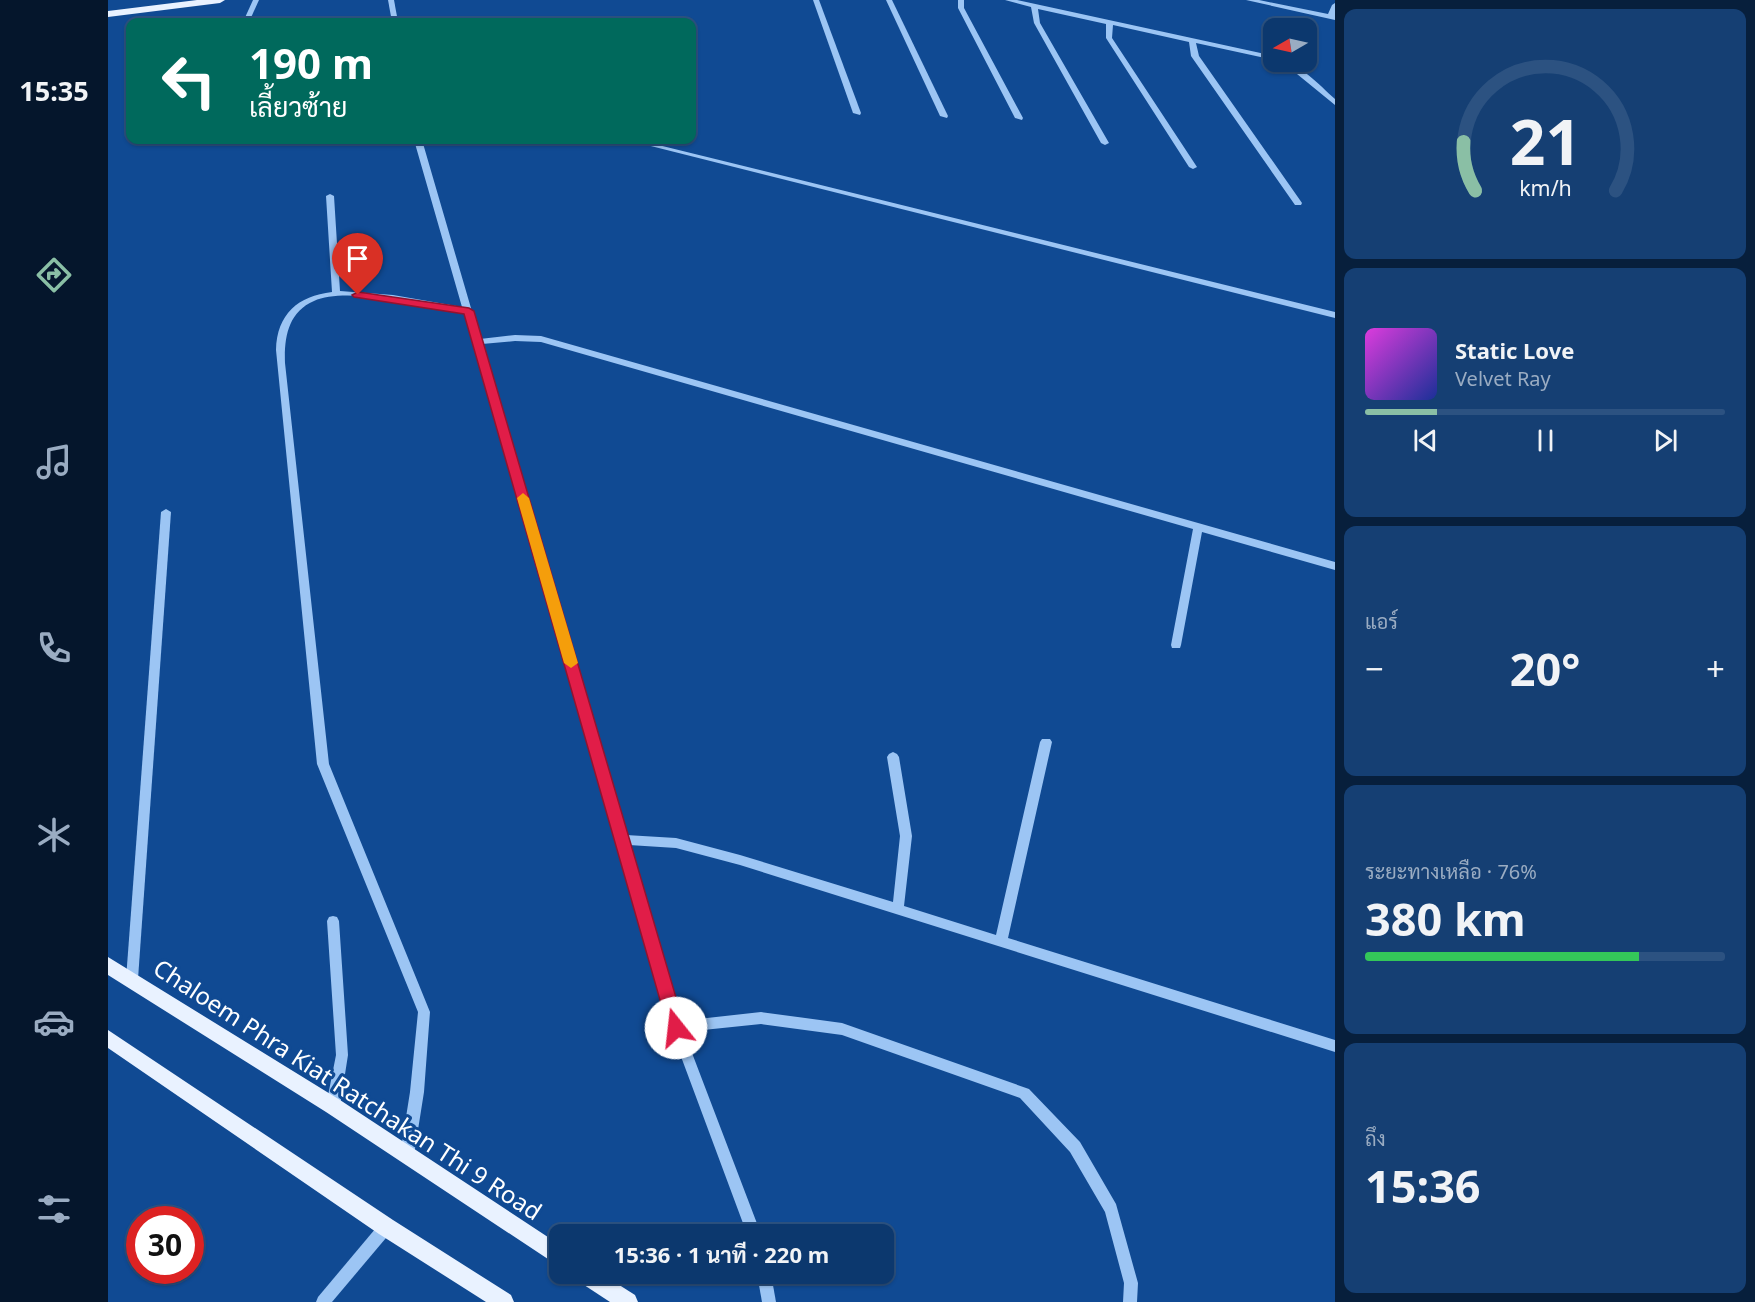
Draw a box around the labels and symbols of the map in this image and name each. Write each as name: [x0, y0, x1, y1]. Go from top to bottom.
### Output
north arrow: [1263, 18, 1317, 72]
pin: [332, 233, 383, 295]
street label: Chaloem Phra Kiat Ratchakan Thi 9 Road: [147, 951, 549, 1227]
position arrow: [644, 996, 708, 1060]
speed limit sign: 30: [126, 1206, 204, 1284]

